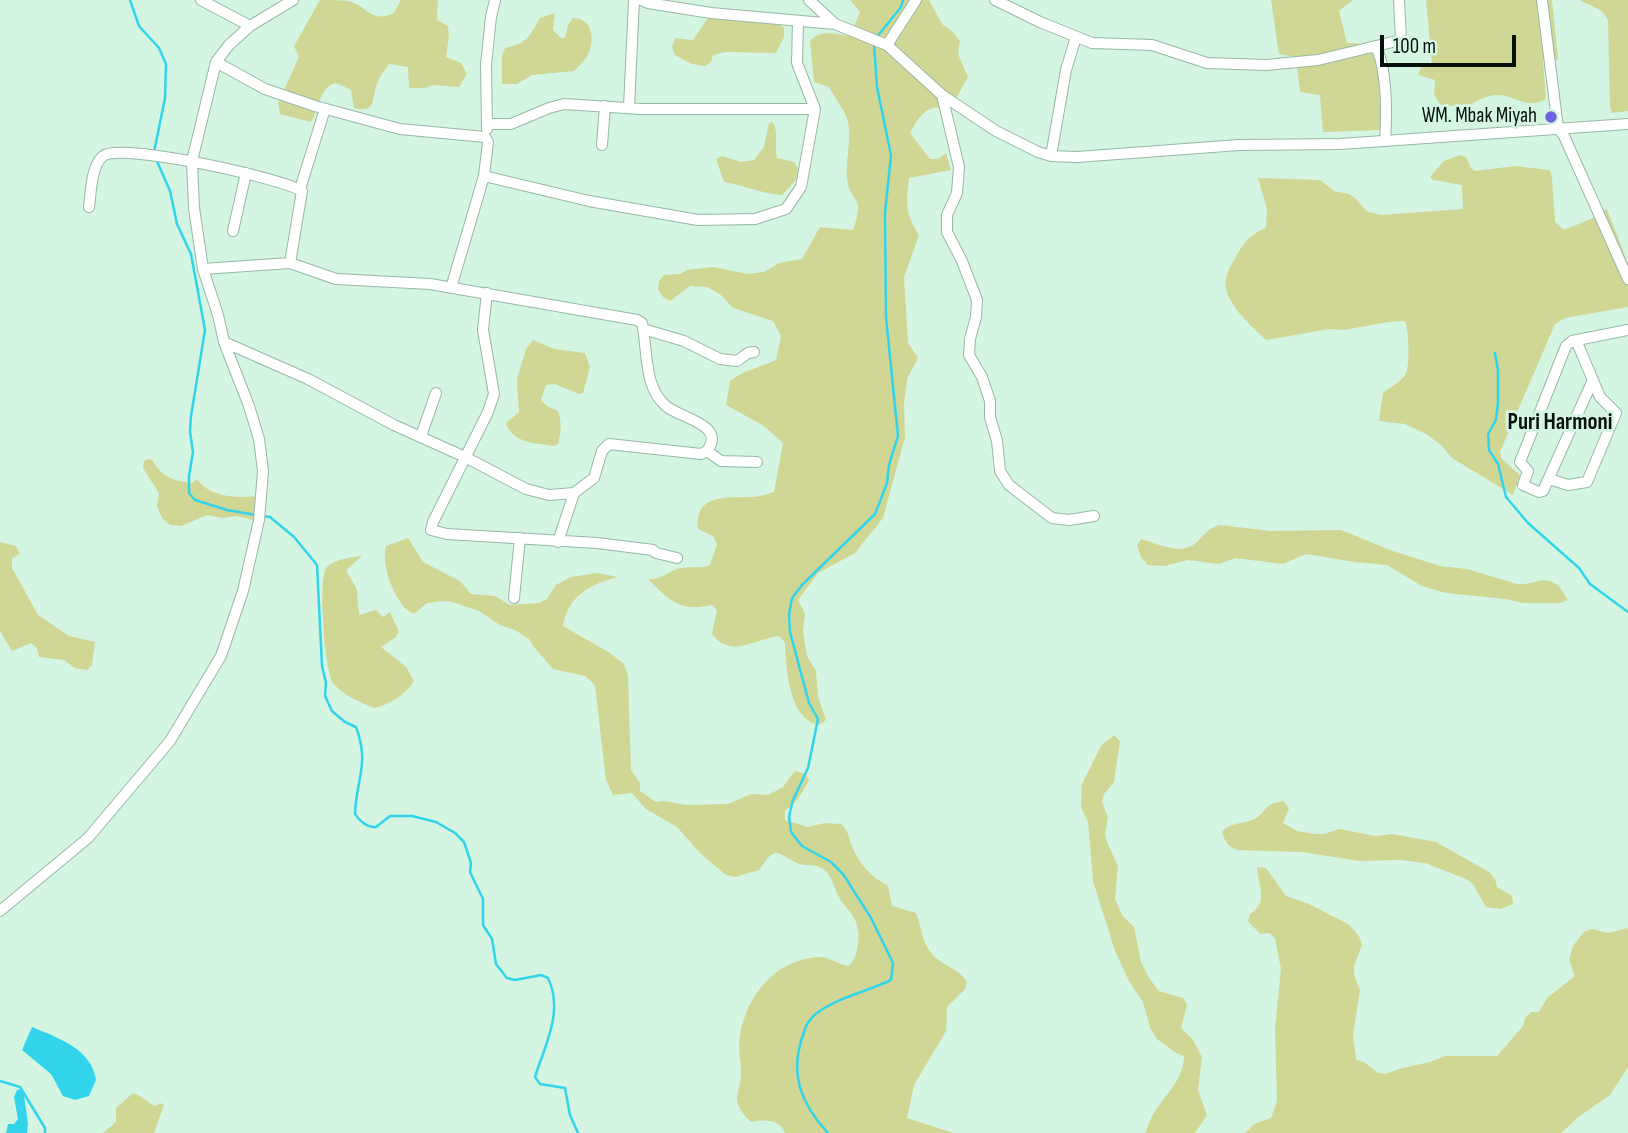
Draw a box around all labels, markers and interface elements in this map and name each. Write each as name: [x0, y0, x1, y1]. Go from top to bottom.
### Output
scale bar: [1383, 21, 1520, 65]
text: 100 m: [1393, 34, 1436, 59]
place label: WM. Mbak Miyah: [1422, 104, 1537, 130]
marker: WM. Mbak Miyah: [1543, 109, 1559, 125]
district label: Puri Harmoni: [1508, 409, 1612, 437]

